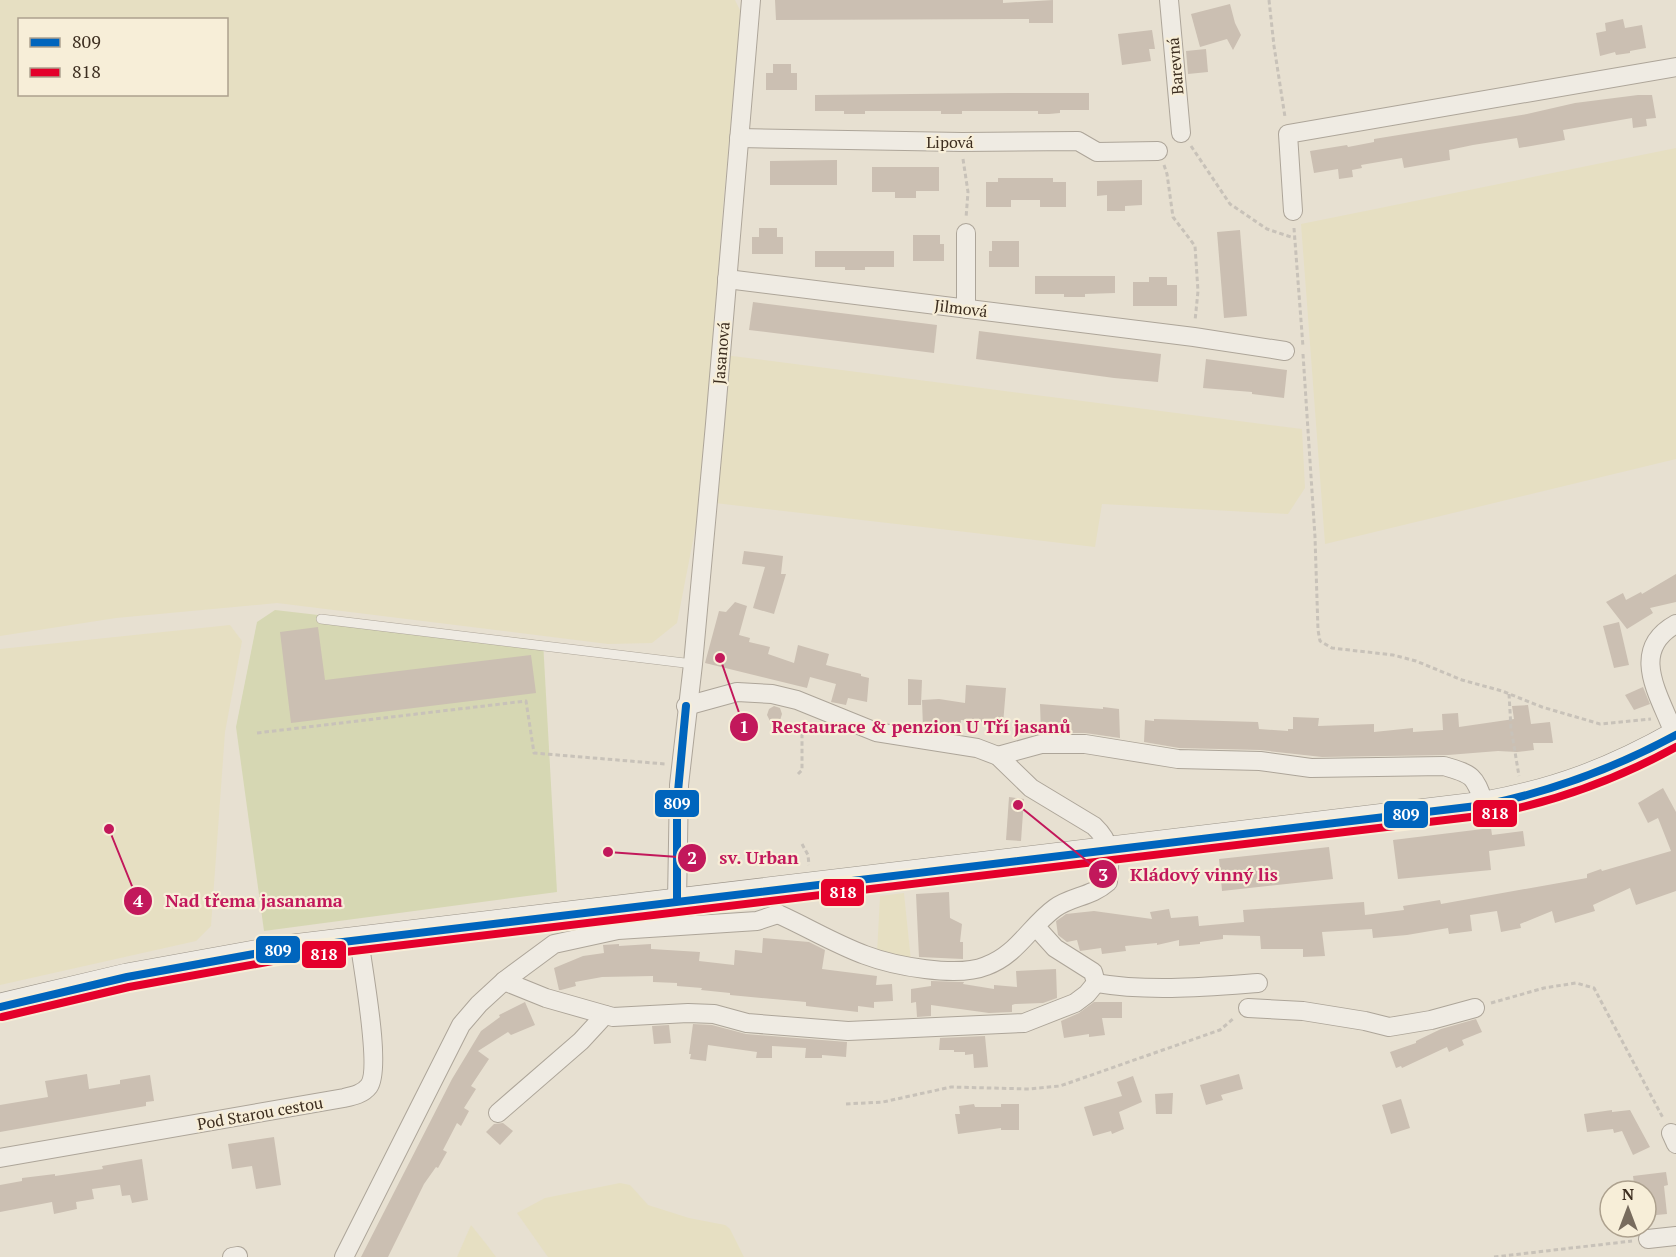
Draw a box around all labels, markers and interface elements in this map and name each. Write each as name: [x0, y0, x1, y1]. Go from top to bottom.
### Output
legend: [18, 18, 228, 96]
text: 809: [72, 29, 101, 53]
street label: Barevná: [1162, 36, 1188, 96]
text: 818: [72, 59, 101, 83]
street label: Lipová: [926, 131, 974, 153]
street label: Jilmová: [933, 294, 989, 322]
street label: Jasanová: [707, 321, 735, 385]
callout: Restaurace & penzion U Tří jasanů: [729, 709, 1083, 745]
text: 1: [739, 714, 749, 738]
text: Restaurace & penzion U Tří jasanů: [771, 714, 1071, 738]
line badge: 809: [654, 789, 700, 818]
text: 809: [663, 792, 691, 814]
line badge: 818: [1472, 799, 1518, 828]
line badge: 809: [1383, 800, 1429, 829]
text: 818: [1481, 802, 1509, 824]
text: 809: [1392, 803, 1420, 825]
callout: sv. Urban: [677, 840, 811, 876]
text: 2: [687, 845, 697, 869]
text: sv. Urban: [719, 845, 799, 869]
callout: Kládový vinný lis: [1088, 856, 1290, 892]
text: 3: [1098, 862, 1108, 886]
text: Kládový vinný lis: [1130, 862, 1278, 886]
line badge: 818: [820, 878, 865, 907]
text: 818: [829, 881, 857, 903]
callout: Nad třema jasanama: [123, 883, 355, 919]
text: 4: [133, 888, 144, 912]
text: Nad třema jasanama: [165, 888, 343, 912]
line badge: 809: [255, 935, 301, 964]
text: 809: [264, 939, 292, 961]
line badge: 818: [301, 940, 347, 969]
text: 818: [310, 943, 338, 965]
street label: Pod Starou cestou: [195, 1091, 325, 1135]
north arrow: [1598, 1179, 1658, 1239]
text: N: [1622, 1183, 1634, 1205]

